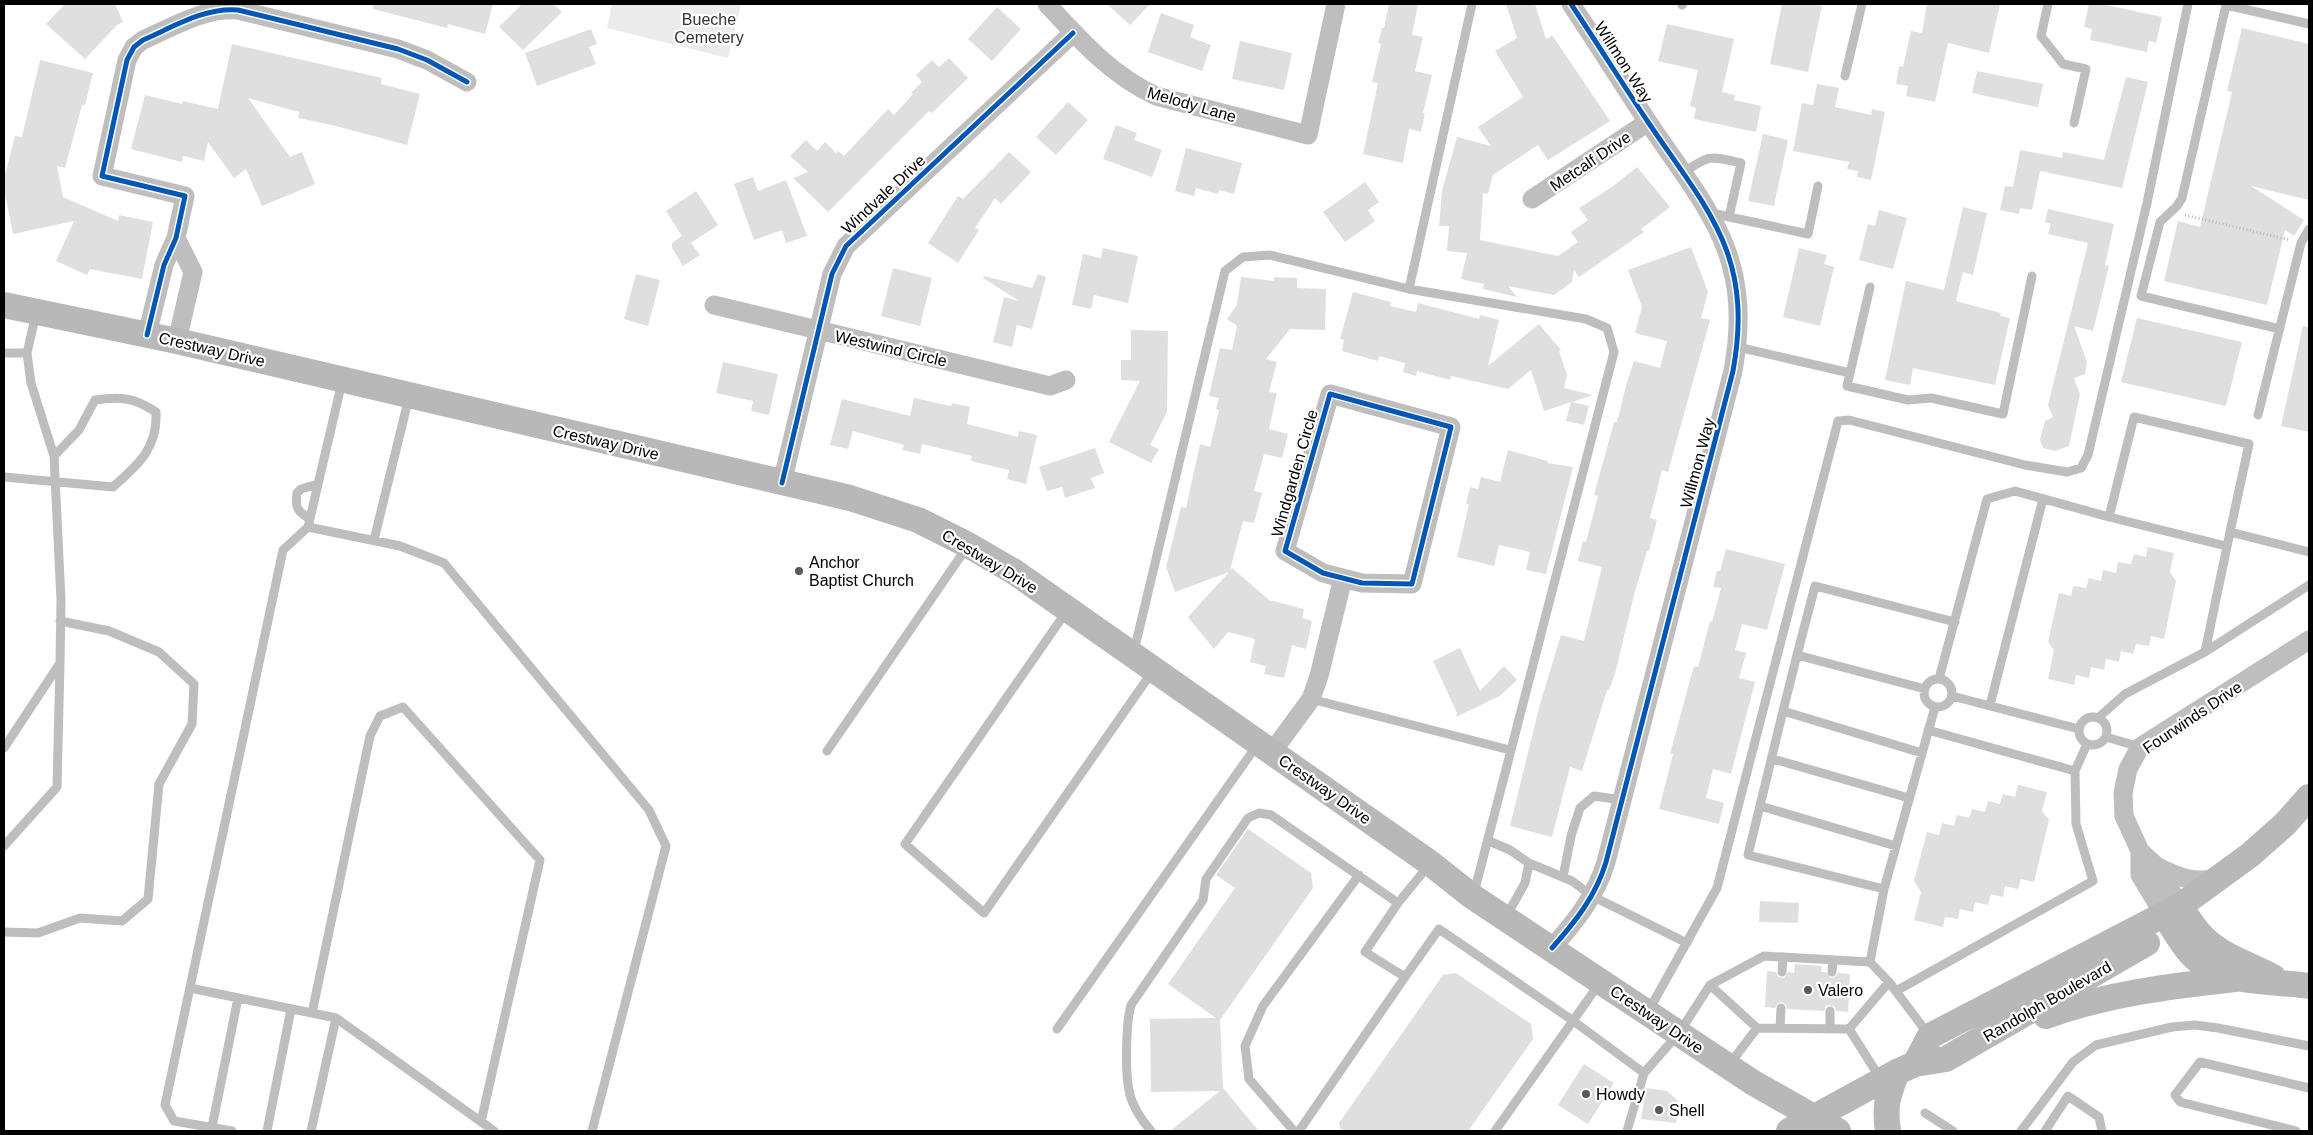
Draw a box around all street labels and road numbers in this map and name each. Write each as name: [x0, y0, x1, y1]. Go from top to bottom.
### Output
street label: Willmon Way: [1591, 19, 1656, 106]
street label: Melody Lane: [1145, 84, 1238, 125]
street label: Metcalf Drive: [1547, 128, 1634, 195]
street label: Windvale Drive: [838, 151, 929, 237]
street label: Westwind Circle: [833, 327, 949, 370]
street label: Crestway Drive: [157, 329, 267, 370]
street label: Windgarden Circle: [1268, 407, 1321, 539]
street label: Willmon Way: [1677, 416, 1718, 510]
street label: Crestway Drive: [551, 422, 661, 463]
street label: Crestway Drive: [939, 526, 1041, 597]
street label: Fourwinds Drive: [2140, 678, 2245, 757]
street label: Crestway Drive: [1275, 751, 1374, 828]
street label: Randolph Boulevard: [1980, 958, 2114, 1045]
street label: Crestway Drive: [1607, 982, 1707, 1057]

